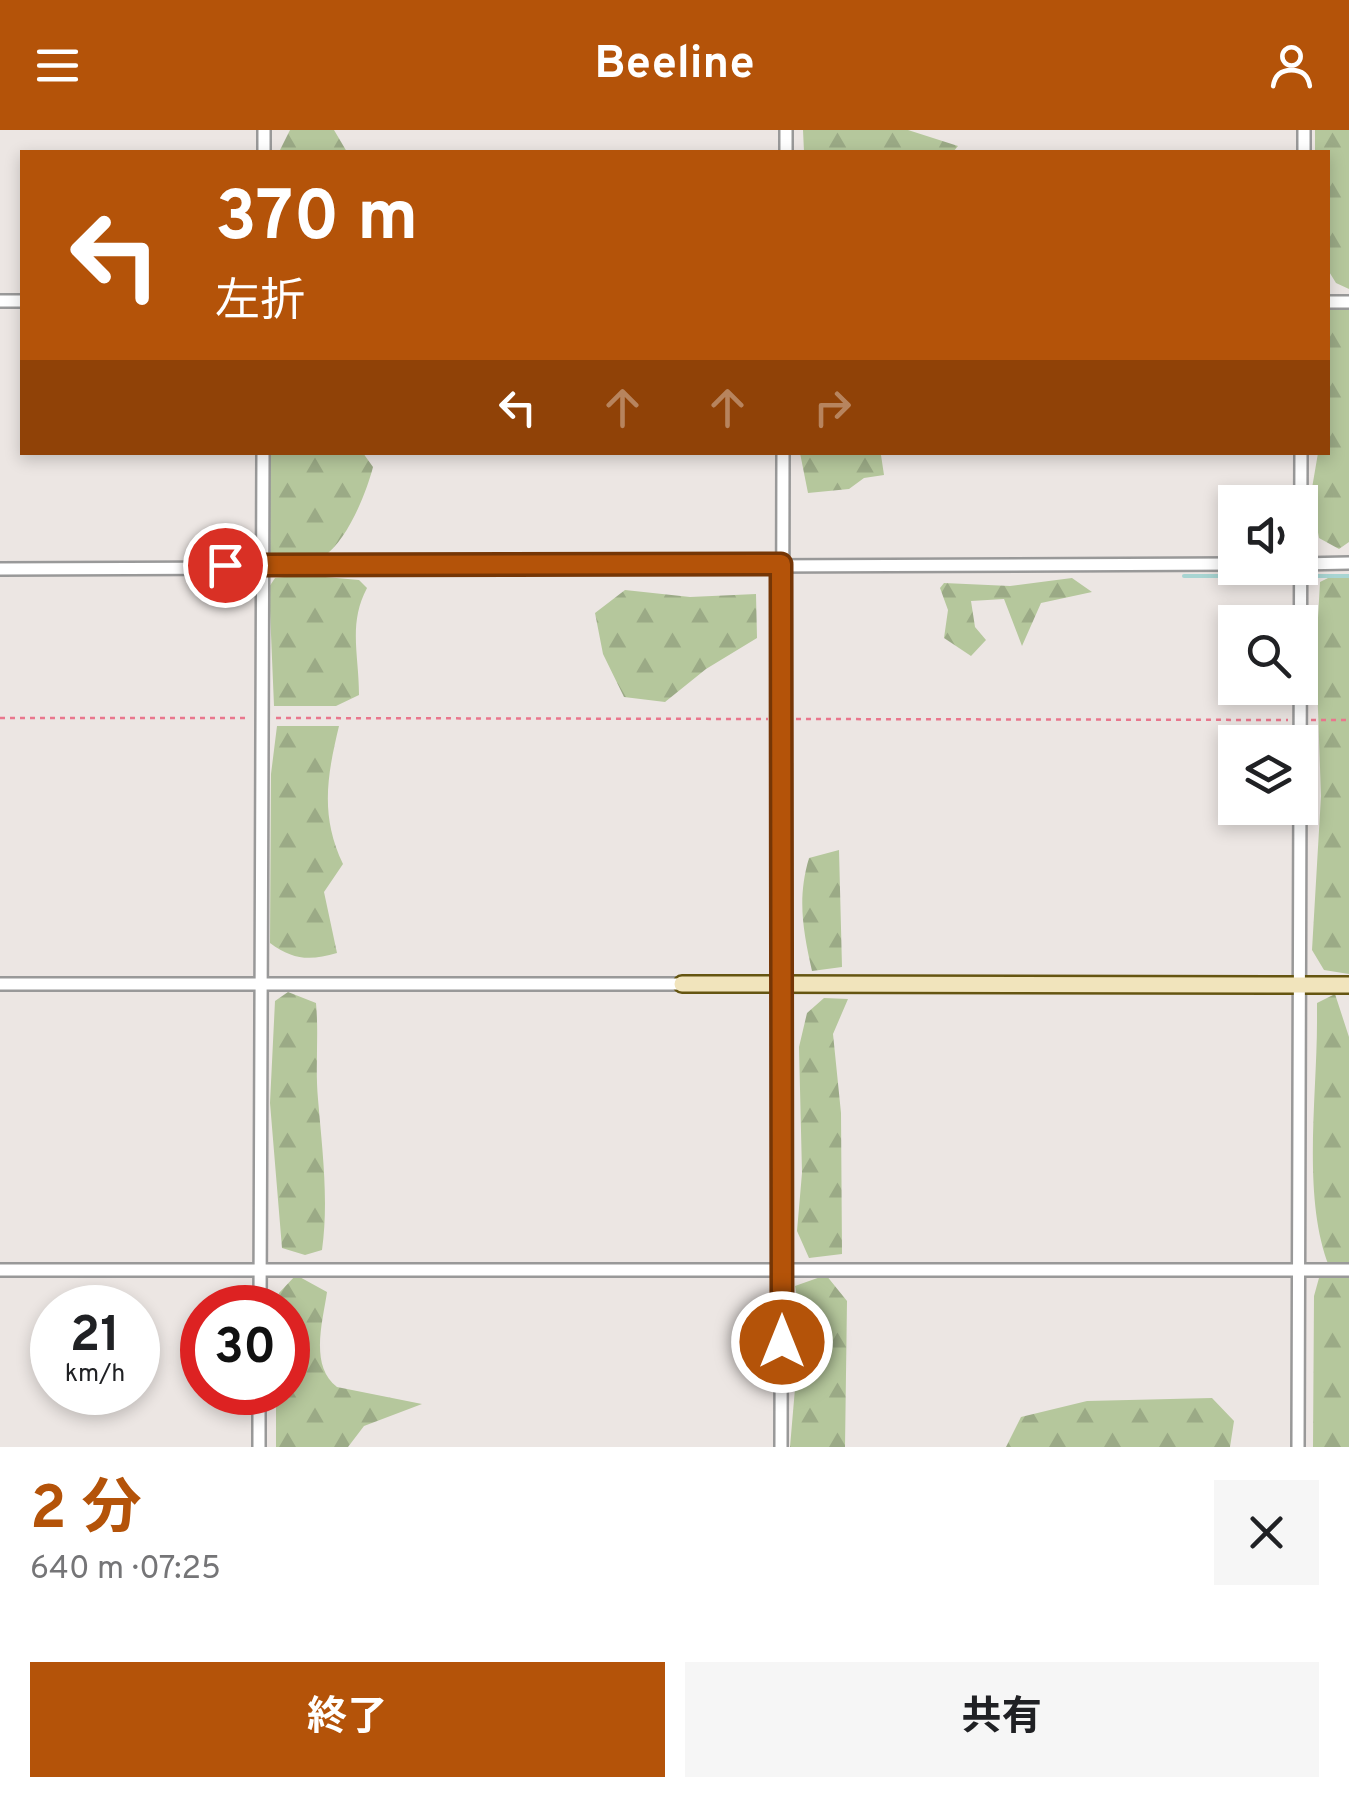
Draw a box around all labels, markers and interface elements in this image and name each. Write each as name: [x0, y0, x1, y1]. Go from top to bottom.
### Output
text: Beeline: [594, 37, 755, 94]
icon: menu: [30, 38, 85, 93]
icon: person: [1264, 38, 1319, 93]
text: 370 m: [215, 176, 418, 265]
icon: left: [50, 190, 180, 320]
text: 左折: [215, 275, 305, 332]
icon: left: [490, 380, 545, 435]
icon: ahead: [595, 380, 650, 435]
icon: ahead: [700, 380, 755, 435]
icon: right: [805, 380, 860, 435]
map controls: [1218, 485, 1318, 825]
button: sound: [1218, 485, 1318, 585]
pin: [183, 523, 268, 608]
icon: arrive: [198, 538, 253, 593]
button: search: [1218, 605, 1318, 705]
button: layers: [1218, 725, 1318, 825]
speed limit sign: 30: [180, 1285, 310, 1415]
position arrow: [730, 1290, 834, 1394]
text: 21: [70, 1306, 120, 1369]
text: km/h: [65, 1359, 125, 1391]
text: 2 分: [30, 1474, 142, 1550]
button: close: [1214, 1480, 1319, 1585]
text: 640 m · 07:25: [30, 1550, 221, 1590]
button: 終了: [30, 1662, 665, 1777]
button: 共有: [685, 1662, 1319, 1777]

